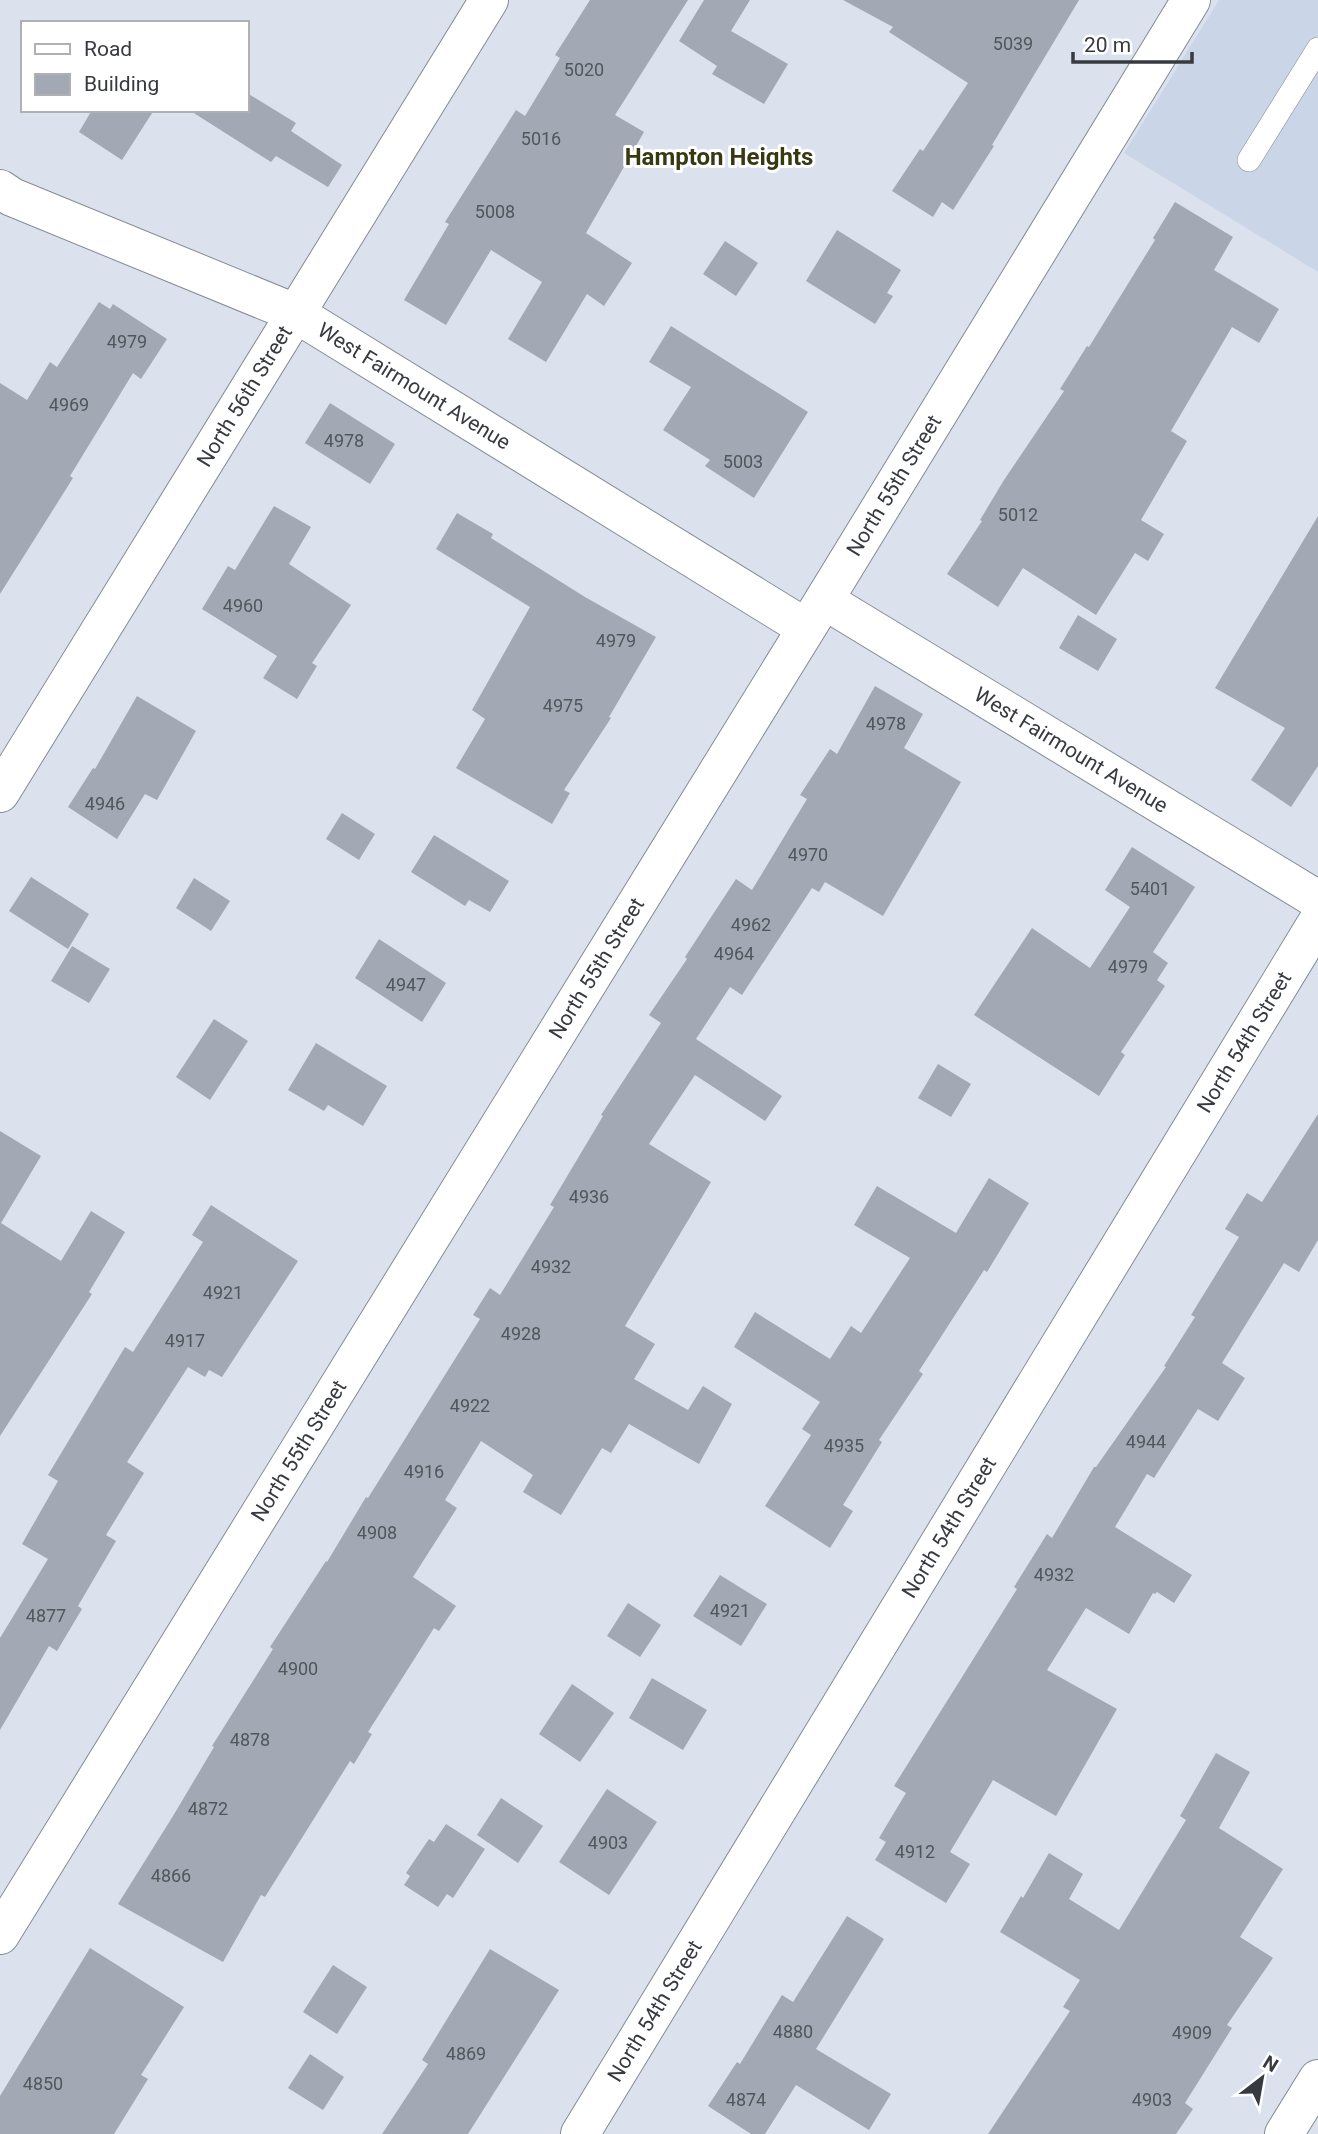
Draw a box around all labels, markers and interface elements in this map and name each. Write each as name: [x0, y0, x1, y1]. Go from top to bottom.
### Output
legend: [21, 21, 248, 112]
scale bar: [1073, 21, 1192, 65]
house number: 5039: [993, 33, 1033, 54]
text: 20 m: [1084, 33, 1131, 57]
text: Road: [84, 37, 132, 61]
house number: 5020: [564, 59, 604, 80]
text: Building: [84, 72, 159, 96]
house number: 5016: [521, 128, 561, 149]
district label: Hampton Heights: [625, 143, 813, 171]
house number: 5008: [475, 201, 515, 222]
street label: West Fairmount Avenue: [313, 318, 515, 455]
street label: North 56th Street: [192, 321, 297, 471]
house number: 4979: [107, 331, 147, 352]
house number: 4969: [49, 394, 89, 415]
street label: North 55th Street: [842, 410, 946, 560]
house number: 4978: [324, 430, 364, 451]
house number: 5003: [723, 451, 763, 472]
house number: 5012: [998, 504, 1038, 525]
house number: 4960: [223, 595, 263, 616]
house number: 4979: [596, 630, 636, 651]
street label: West Fairmount Avenue: [970, 682, 1172, 818]
house number: 4975: [543, 695, 583, 716]
house number: 4978: [866, 713, 906, 734]
house number: 4946: [85, 793, 125, 814]
house number: 4970: [788, 844, 828, 865]
house number: 5401: [1130, 878, 1170, 899]
street label: North 55th Street: [544, 893, 649, 1043]
house number: 4962: [731, 914, 771, 935]
house number: 4964: [714, 943, 754, 964]
house number: 4979: [1108, 956, 1148, 977]
street label: North 54th Street: [1192, 967, 1296, 1117]
house number: 4947: [386, 974, 426, 995]
house number: 4936: [569, 1186, 609, 1207]
house number: 4932: [531, 1256, 571, 1277]
house number: 4921: [203, 1282, 243, 1303]
house number: 4928: [501, 1323, 541, 1344]
house number: 4917: [165, 1330, 205, 1351]
street label: North 55th Street: [246, 1376, 351, 1526]
house number: 4922: [450, 1395, 490, 1416]
house number: 4944: [1126, 1431, 1166, 1452]
house number: 4935: [824, 1435, 864, 1456]
street label: North 54th Street: [897, 1452, 1001, 1602]
house number: 4916: [404, 1461, 444, 1482]
house number: 4908: [357, 1522, 397, 1543]
house number: 4932: [1034, 1564, 1074, 1585]
house number: 4921: [710, 1600, 750, 1621]
house number: 4877: [26, 1605, 66, 1626]
house number: 4900: [278, 1658, 318, 1679]
house number: 4878: [230, 1729, 270, 1750]
house number: 4872: [188, 1798, 228, 1819]
house number: 4903: [588, 1832, 628, 1853]
house number: 4912: [895, 1841, 935, 1862]
house number: 4866: [151, 1865, 191, 1886]
street label: North 54th Street: [603, 1936, 707, 2086]
house number: 4880: [773, 2021, 813, 2042]
house number: 4909: [1172, 2022, 1212, 2043]
house number: 4869: [446, 2043, 486, 2064]
north arrow: [1227, 2043, 1297, 2113]
text: N: [1259, 2051, 1282, 2077]
house number: 4850: [23, 2073, 63, 2094]
house number: 4874: [726, 2089, 766, 2110]
house number: 4903: [1132, 2089, 1172, 2110]

